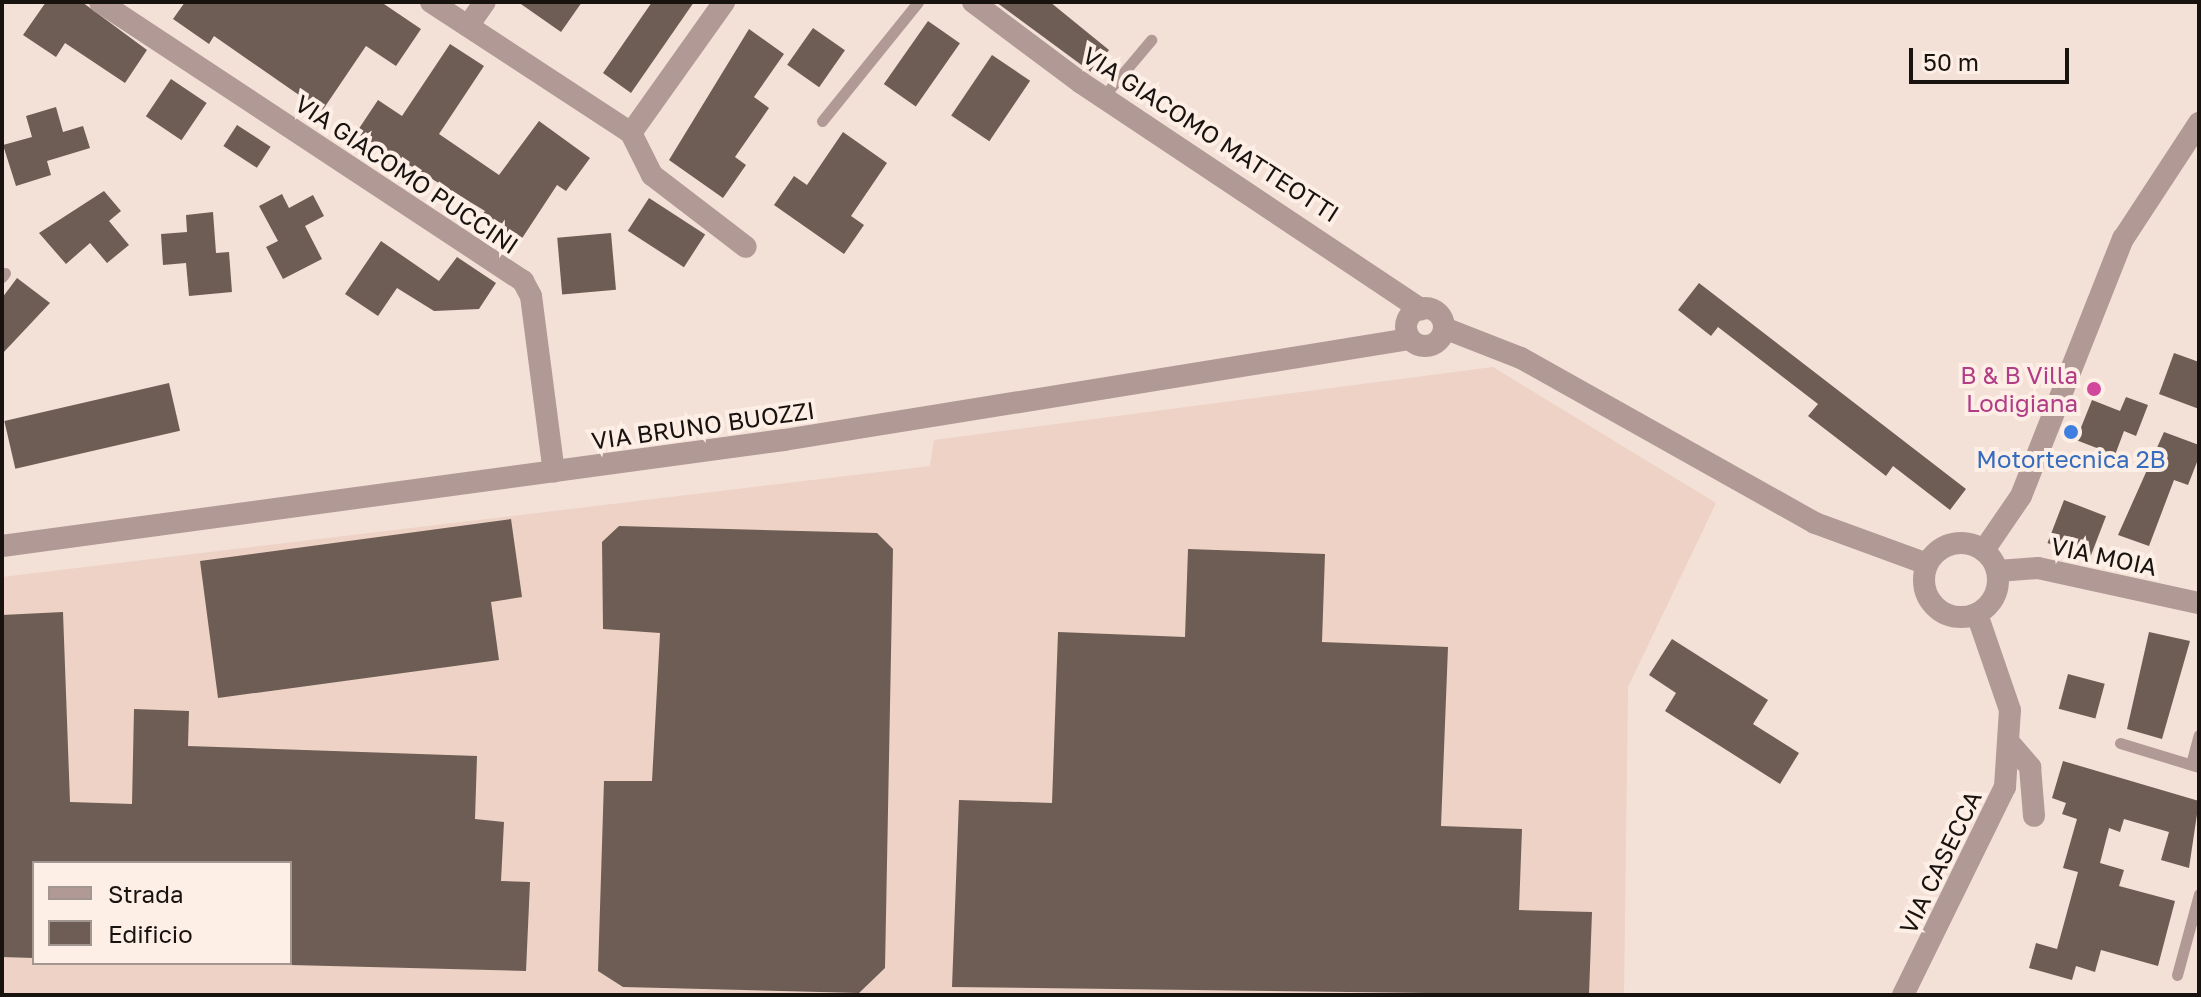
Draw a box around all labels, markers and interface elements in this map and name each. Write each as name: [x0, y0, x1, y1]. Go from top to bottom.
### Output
scale bar: [1913, 32, 2073, 82]
street label: VIA GIACOMO MATTEOTTI: [1077, 40, 1345, 228]
text: 50 m: [1923, 47, 1979, 76]
street label: VIA GIACOMO PUCCINI: [290, 88, 524, 260]
place label: B & B Villa Lodigiana: [1960, 361, 2078, 417]
marker: B & B Villa Lodigiana: [2085, 380, 2103, 398]
street label: VIA BRUNO BUOZZI: [590, 395, 816, 455]
marker: Motortecnica 2B: [2062, 423, 2080, 441]
place label: Motortecnica 2B: [1976, 445, 2166, 473]
street label: VIA MOIA: [2048, 531, 2160, 581]
street label: VIA CASECCA: [1893, 786, 1987, 938]
legend: [32, 861, 292, 965]
text: Strada: [108, 879, 183, 908]
text: Edificio: [108, 919, 193, 948]

